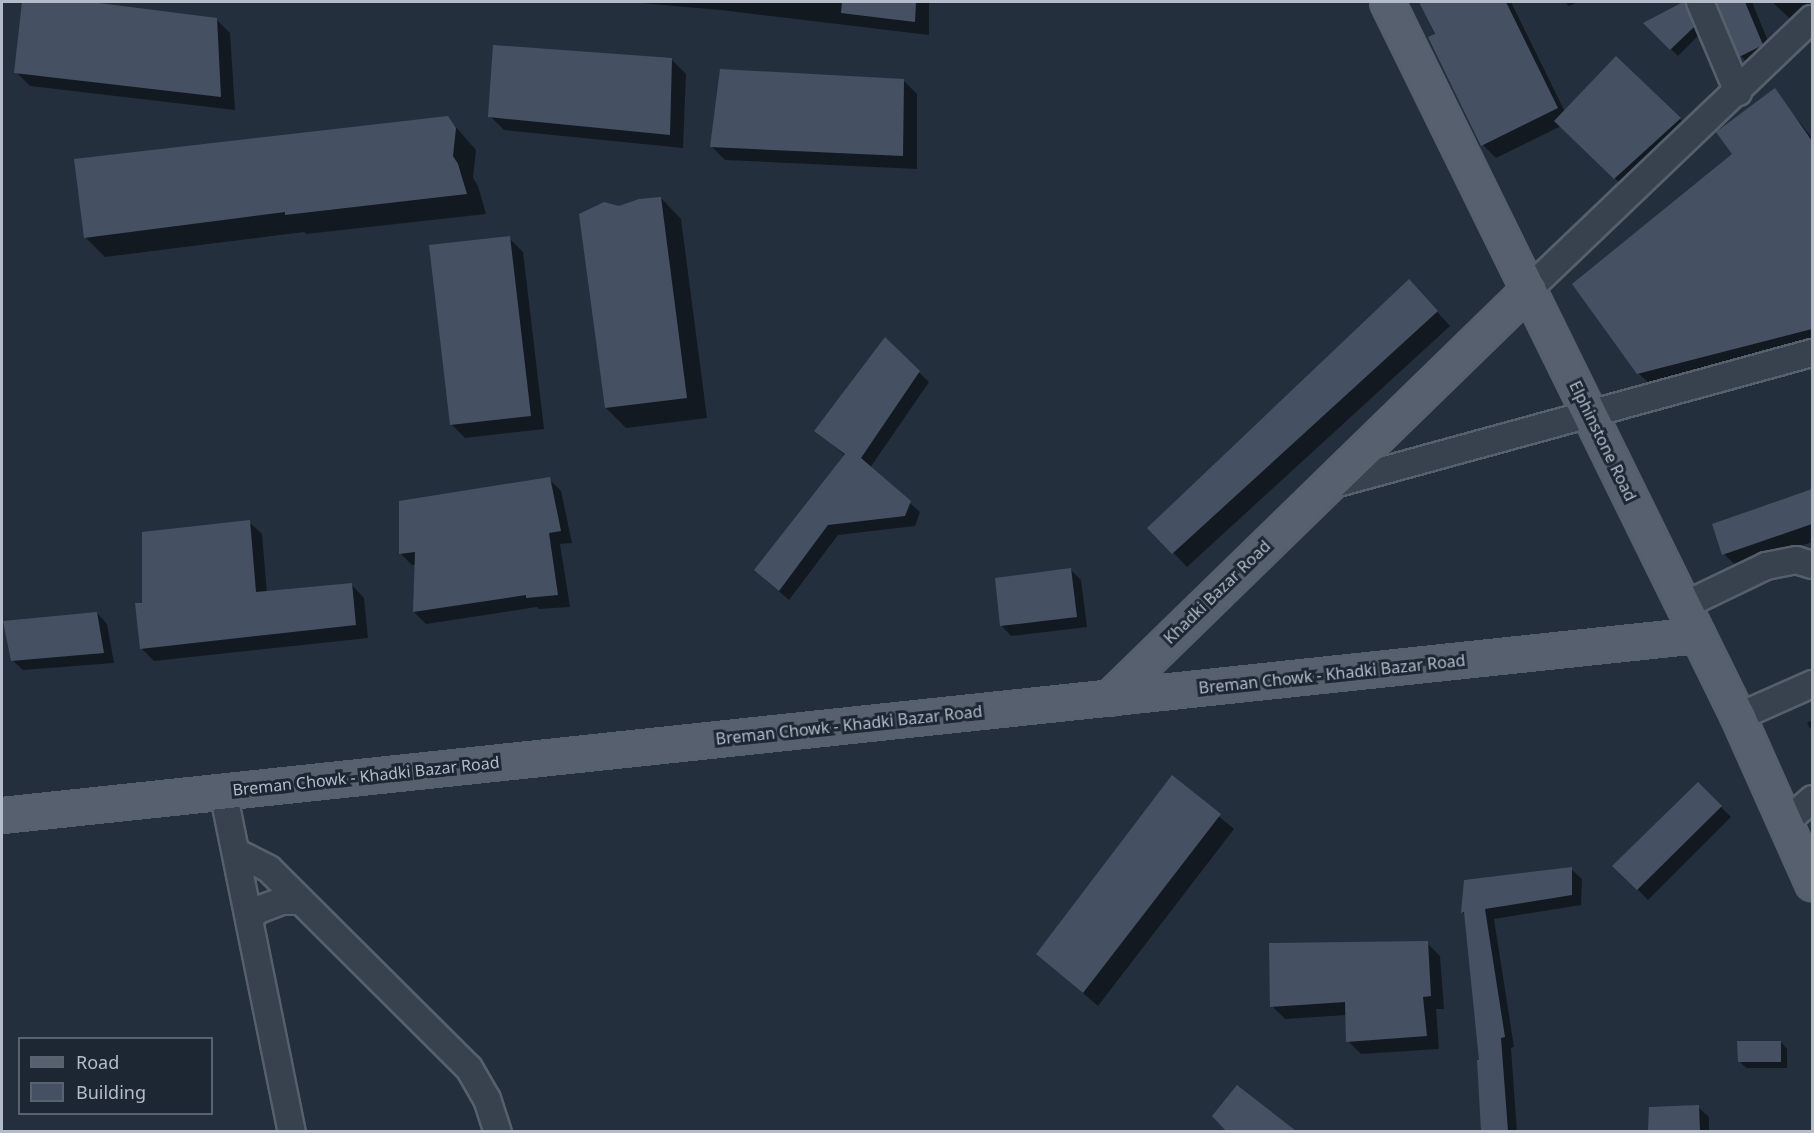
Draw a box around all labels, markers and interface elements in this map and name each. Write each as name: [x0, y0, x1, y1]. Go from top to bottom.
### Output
street label: Elphinstone Road: [1566, 378, 1640, 504]
street label: Khadki Bazar Road: [1160, 536, 1274, 648]
street label: Breman Chowk - Khadki Bazar Road: [1198, 650, 1466, 698]
street label: Breman Chowk - Khadki Bazar Road: [715, 701, 983, 749]
street label: Breman Chowk - Khadki Bazar Road: [232, 752, 500, 800]
legend: [18, 1037, 213, 1115]
text: Road: [76, 1050, 119, 1074]
text: Building: [76, 1080, 146, 1104]

